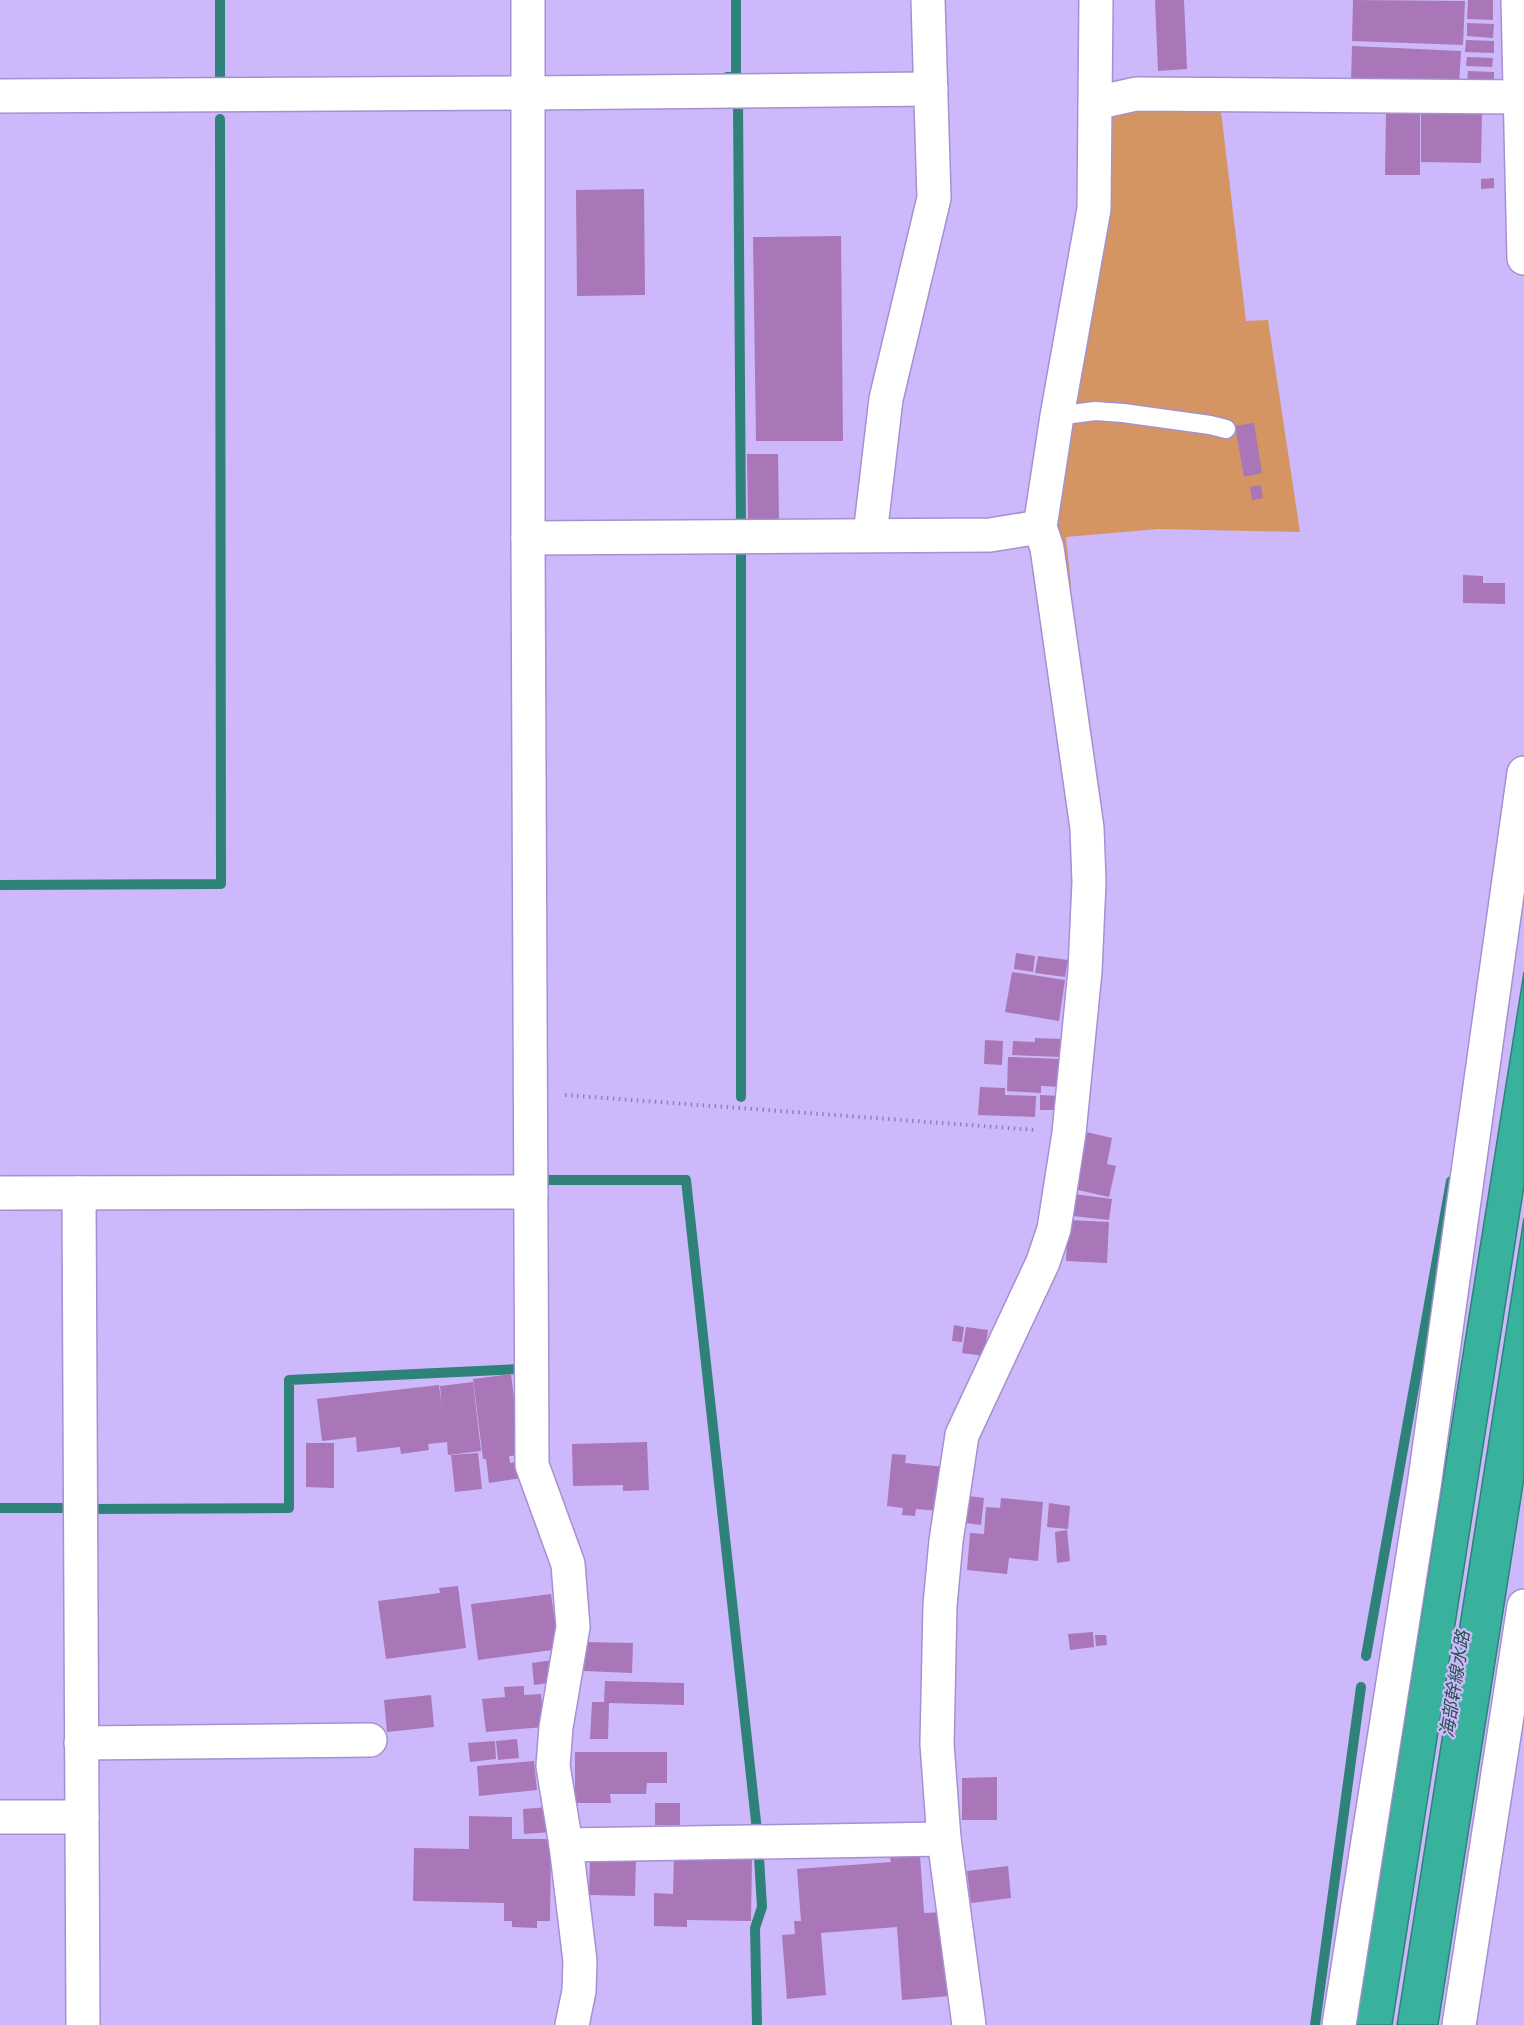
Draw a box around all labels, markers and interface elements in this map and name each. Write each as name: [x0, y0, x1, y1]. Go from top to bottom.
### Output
water label: 海部幹線水路: [1434, 1627, 1475, 1739]

